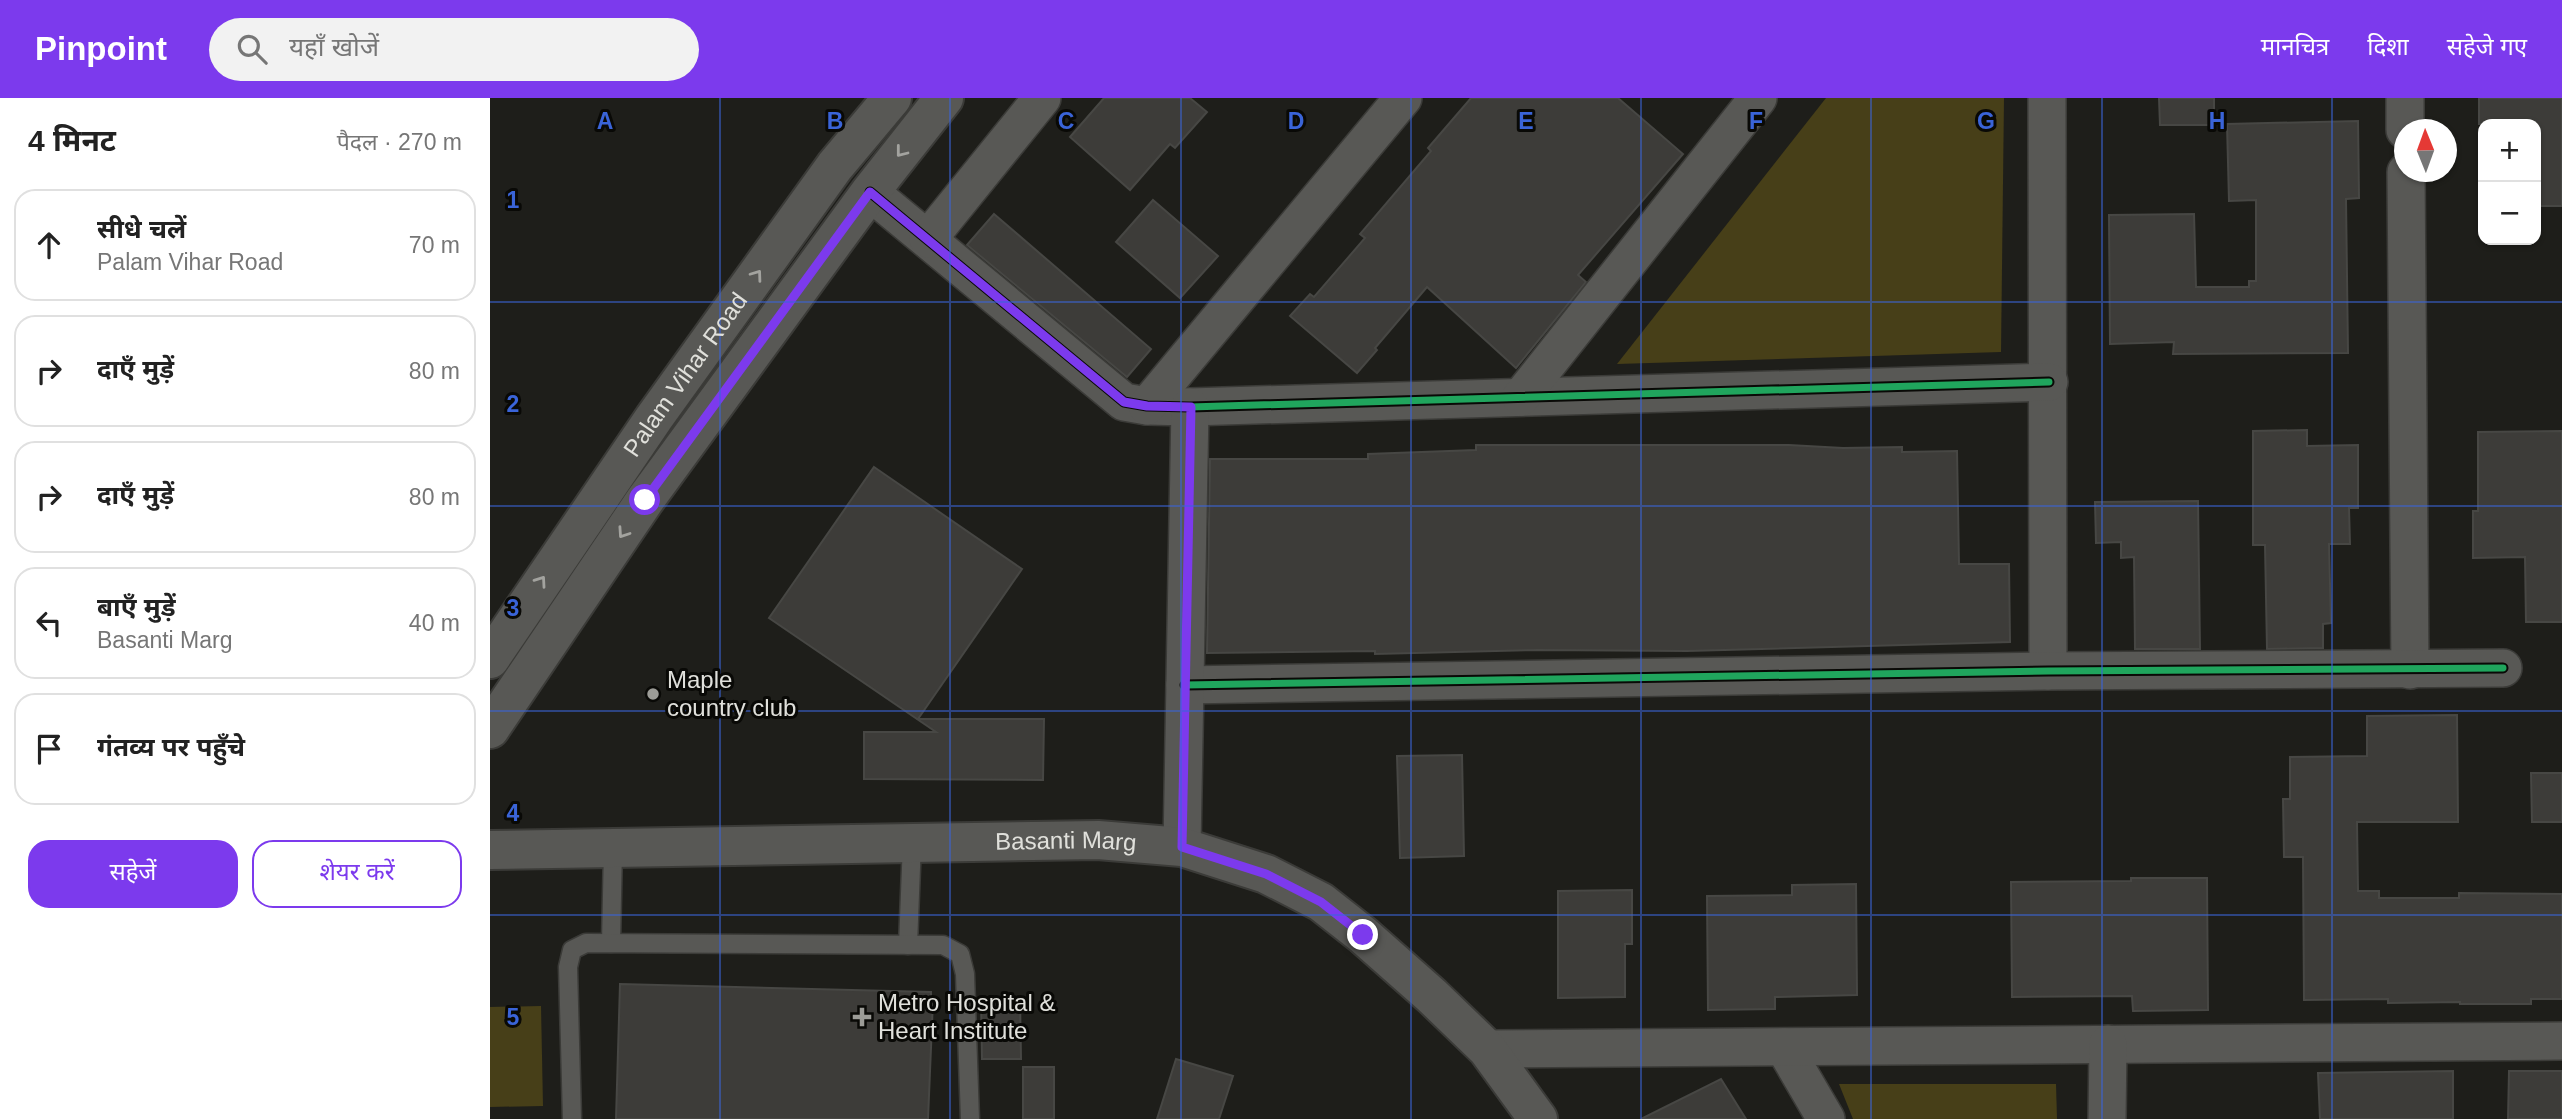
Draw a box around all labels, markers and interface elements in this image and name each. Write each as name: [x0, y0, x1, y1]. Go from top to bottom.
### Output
search box: [209, 18, 699, 81]
text: Pinpoint: [35, 30, 167, 67]
icon: search: [233, 30, 271, 68]
text: यहाँ खोजें: [289, 32, 379, 62]
text: मानचित्र: [2261, 33, 2329, 60]
text: दिशा: [2367, 33, 2409, 60]
text: सहेजे गए: [2447, 33, 2527, 60]
text: A: [597, 108, 613, 134]
text: B: [827, 108, 843, 134]
text: C: [1058, 108, 1074, 134]
text: D: [1288, 108, 1304, 134]
text: E: [1518, 108, 1534, 134]
text: F: [1749, 108, 1763, 134]
text: G: [1977, 108, 1995, 134]
text: H: [2209, 108, 2225, 134]
north arrow: [2394, 119, 2457, 182]
map controls: [2478, 119, 2541, 245]
button: +: [2478, 119, 2541, 182]
text: 4 मिनट: [28, 124, 116, 157]
text: पैदल · 270 m: [337, 129, 462, 155]
one-way arrow: [897, 144, 910, 156]
button: −: [2478, 182, 2541, 245]
text: 1: [507, 187, 520, 213]
text: सीधे चलें: [97, 214, 186, 244]
icon: ahead: [30, 226, 68, 264]
text: 70 m: [409, 232, 460, 258]
text: Palam Vihar Road: [97, 249, 283, 275]
one-way arrow: [749, 270, 761, 283]
street label: Palam Vihar Road: [618, 287, 752, 461]
icon: right: [30, 352, 68, 390]
text: दाएँ मुड़ें: [97, 354, 174, 384]
text: 80 m: [409, 358, 460, 384]
text: 2: [507, 391, 519, 417]
icon: right: [30, 478, 68, 516]
text: दाएँ मुड़ें: [97, 480, 174, 510]
text: 80 m: [409, 484, 460, 510]
route start: [629, 484, 660, 515]
one-way arrow: [619, 525, 631, 538]
one-way arrow: [533, 576, 545, 589]
text: बाएँ मुड़ें: [97, 592, 176, 622]
text: 3: [507, 595, 519, 621]
icon: left: [30, 604, 68, 642]
text: 40 m: [409, 610, 460, 636]
text: Basanti Marg: [97, 627, 233, 653]
place label: Maple country club: [667, 666, 796, 721]
marker: Maple country club: [645, 686, 661, 702]
icon: arrive: [30, 730, 68, 768]
text: गंतव्य पर पहुँचे: [97, 732, 245, 762]
text: 4: [507, 800, 520, 826]
street label: Basanti Marg: [995, 826, 1138, 856]
button: सहेजें: [28, 840, 238, 908]
button: शेयर करें: [252, 840, 462, 908]
route end: [1347, 919, 1378, 950]
place label: Metro Hospital & Heart Institute: [878, 989, 1055, 1044]
text: 5: [507, 1004, 520, 1030]
marker: Metro Hospital & Heart Institute: [852, 1007, 872, 1027]

